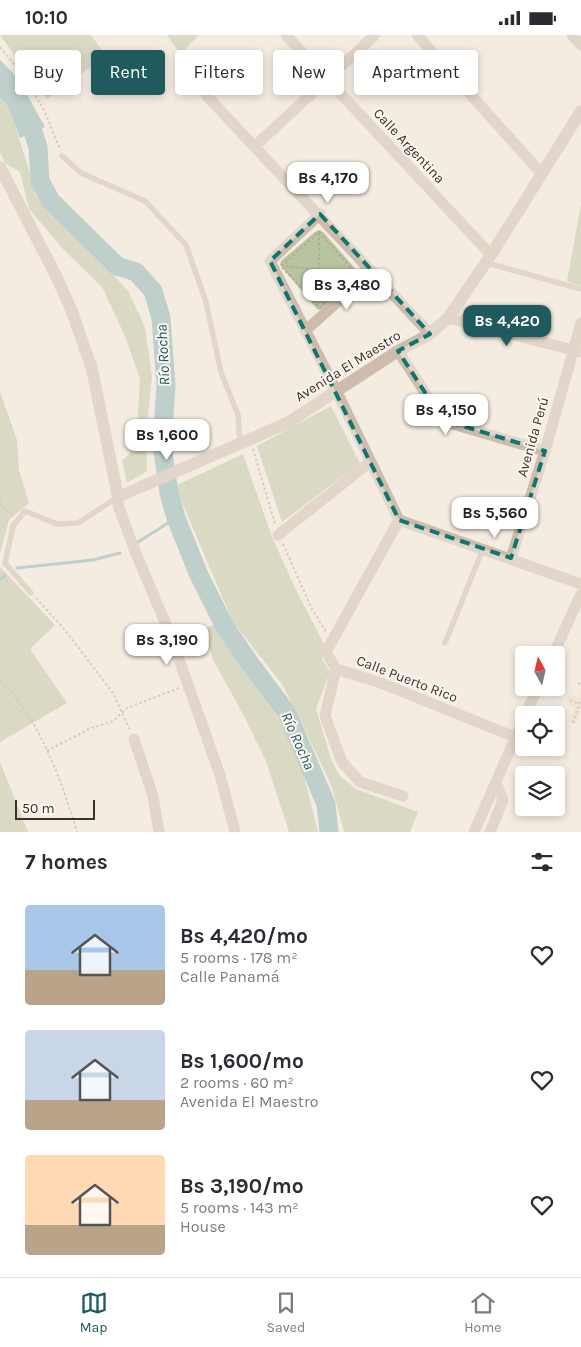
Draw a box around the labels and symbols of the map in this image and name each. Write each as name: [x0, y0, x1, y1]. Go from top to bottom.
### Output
street label: Calle Argentina: [370, 105, 448, 187]
pin: Bs 4,170: [276, 161, 380, 204]
pin: Bs 3,480: [295, 269, 399, 311]
pin: Bs 4,420: [455, 305, 559, 347]
water label: Río Rocha: [152, 324, 174, 386]
street label: Avenida El Maestro: [292, 327, 404, 405]
pin: Bs 4,150: [394, 393, 498, 436]
street label: Avenida Perú: [513, 395, 553, 479]
pin: Bs 1,600: [115, 419, 219, 461]
pin: Bs 5,560: [443, 497, 547, 539]
pin: Bs 3,190: [115, 623, 219, 666]
north arrow: [515, 646, 565, 696]
street label: Calle Puerto Rico: [354, 652, 460, 706]
water label: Río Rocha: [277, 709, 319, 773]
scale bar: [15, 797, 95, 820]

